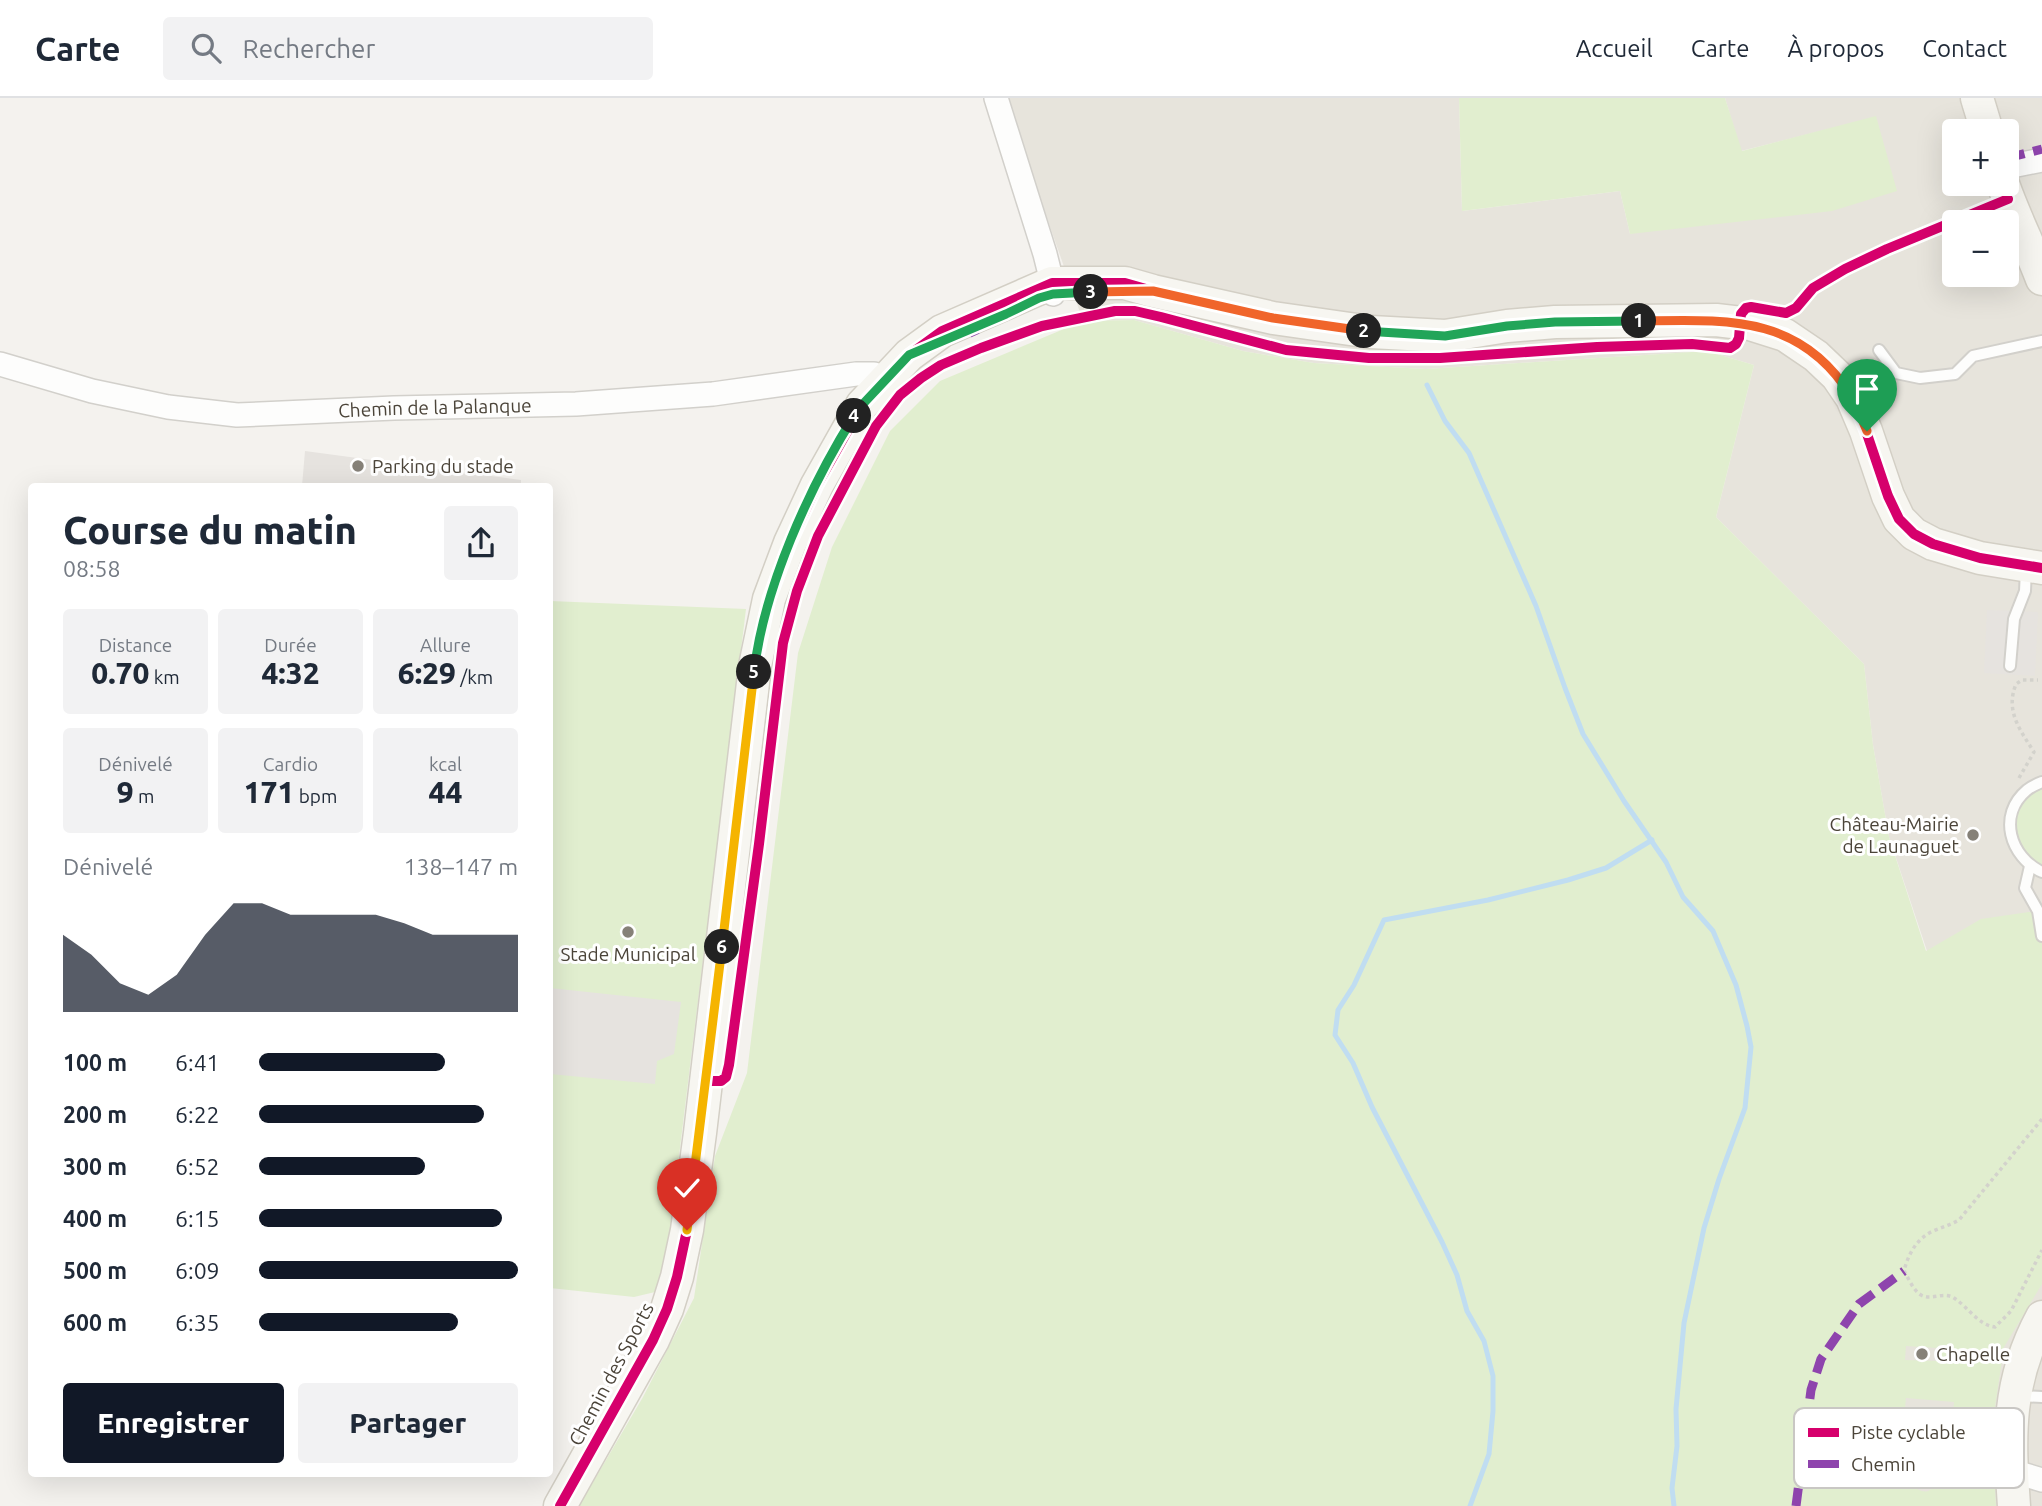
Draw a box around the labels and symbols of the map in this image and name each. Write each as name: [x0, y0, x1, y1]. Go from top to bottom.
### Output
pin: 3: [1074, 274, 1108, 310]
pin: 1: [1622, 304, 1656, 339]
pin: 2: [1346, 314, 1382, 348]
pin: [1837, 359, 1897, 431]
street label: Chemin de la Palanque: [338, 394, 532, 421]
pin: 4: [836, 398, 872, 434]
place label: Parking du stade: [372, 455, 514, 477]
marker: Parking du stade: [350, 458, 366, 474]
pin: 5: [736, 654, 772, 690]
place label: Château-Mairie de Launaguet: [1830, 813, 1960, 857]
marker: Château-Mairie de Launaguet: [1965, 827, 1981, 843]
marker: Stade Municipal: [620, 924, 636, 940]
pin: 6: [704, 930, 740, 964]
place label: Stade Municipal: [560, 943, 696, 965]
pin: [657, 1158, 717, 1230]
street label: Chemin des Sports: [564, 1299, 658, 1449]
place label: Chapelle: [1936, 1343, 2010, 1365]
marker: Chapelle: [1914, 1346, 1930, 1362]
legend: [1794, 1408, 2024, 1488]
text: Piste cyclable: [1851, 1421, 1966, 1443]
text: Chemin: [1851, 1453, 1916, 1475]

